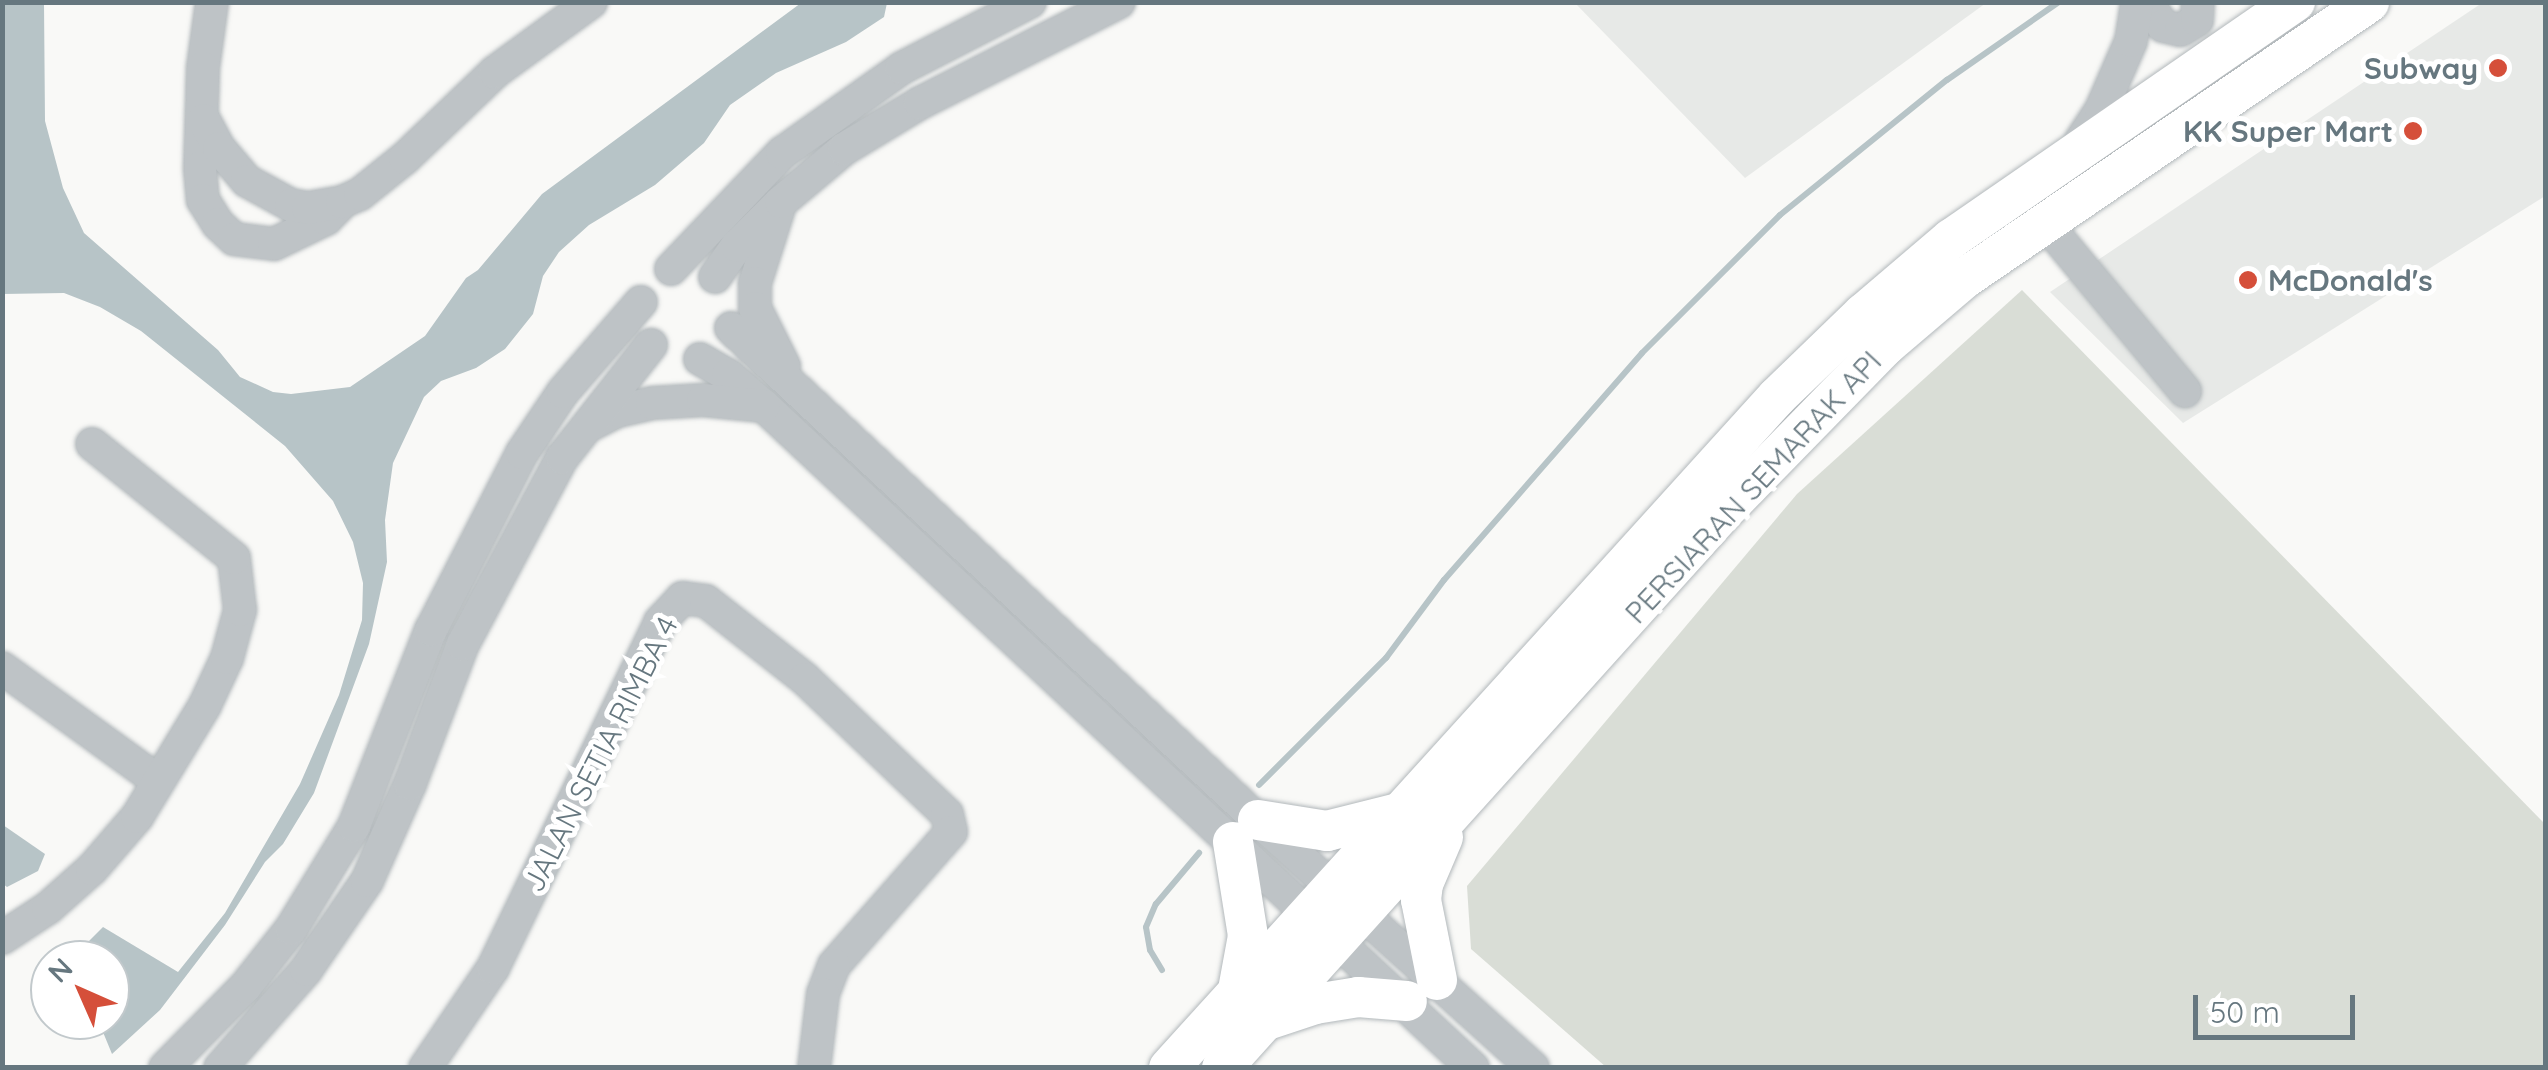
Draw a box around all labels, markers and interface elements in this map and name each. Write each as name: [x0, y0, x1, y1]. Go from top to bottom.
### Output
place label: Subway: [2364, 50, 2478, 86]
marker: Subway: [2487, 57, 2509, 79]
place label: KK Super Mart: [2183, 113, 2393, 149]
marker: KK Super Mart: [2402, 120, 2424, 142]
place label: McDonald's: [2268, 262, 2433, 298]
marker: McDonald's: [2237, 269, 2259, 291]
street label: PERSIARAN SEMARAK API: [1617, 343, 1889, 631]
street label: JALAN SETIA RIMBA 4: [515, 610, 685, 898]
north arrow: [30, 940, 130, 1040]
text: N: [40, 950, 80, 990]
scale bar: [2198, 975, 2360, 1037]
text: 50 m: [2210, 993, 2280, 1031]

